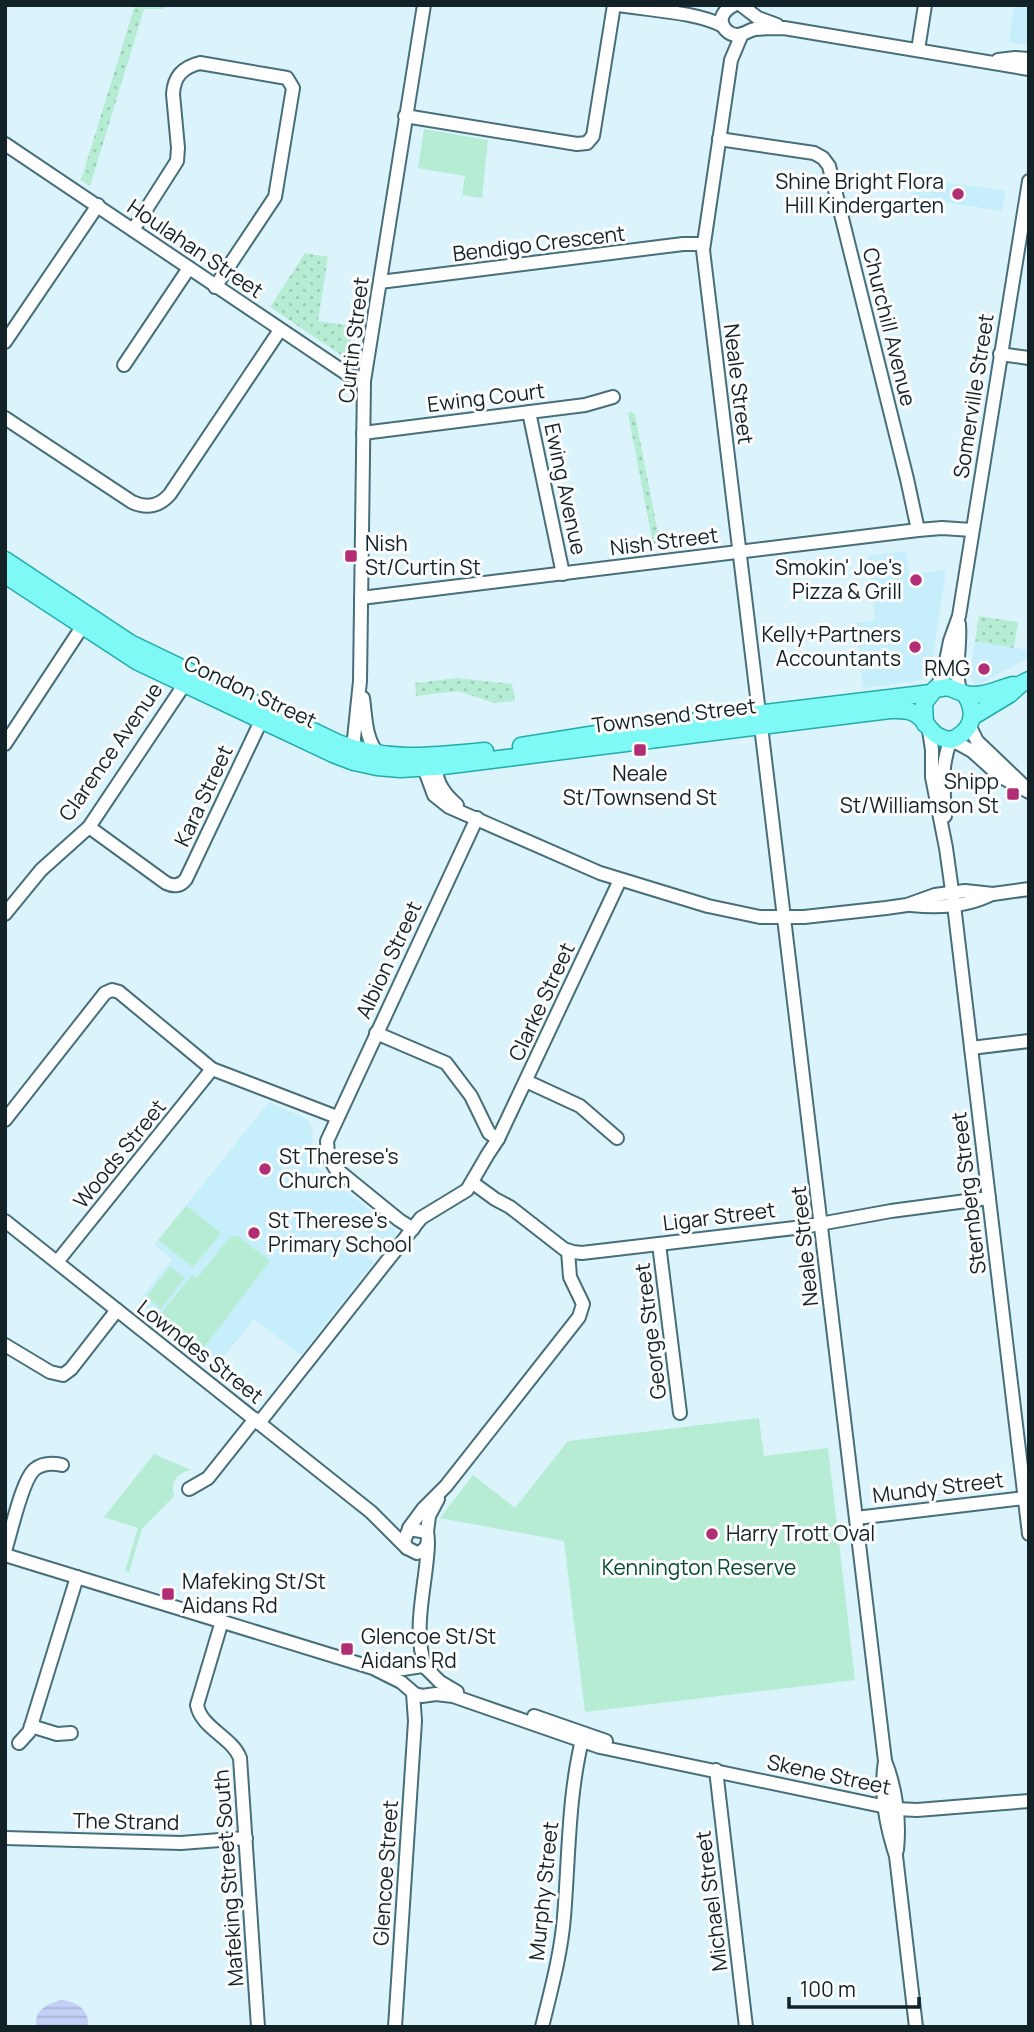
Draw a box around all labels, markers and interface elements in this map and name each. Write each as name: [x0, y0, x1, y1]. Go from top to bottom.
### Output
place label: Shine Bright Flora Hill Kindergarten: [775, 167, 944, 219]
marker: Shine Bright Flora Hill Kindergarten: [950, 186, 966, 202]
street label: Houlahan Street: [122, 192, 269, 304]
street label: Bendigo Crescent: [451, 219, 627, 267]
street label: Churchill Avenue: [857, 245, 923, 409]
street label: Curtin Street: [331, 275, 375, 404]
street label: Somerville Street: [946, 311, 1000, 480]
street label: Neale Street: [718, 322, 760, 446]
street label: Ewing Court: [426, 376, 546, 418]
street label: Ewing Avenue: [538, 420, 594, 557]
street label: Nish Street: [608, 520, 720, 562]
place label: Nish St/Curtin St: [365, 529, 481, 581]
marker: Nish St/Curtin St: [343, 548, 359, 564]
place label: Smokin' Joe's Pizza & Grill: [775, 553, 902, 605]
marker: Smokin' Joe's Pizza & Grill: [908, 572, 924, 588]
place label: Kelly+Partners Accountants: [761, 620, 901, 672]
marker: Kelly+Partners Accountants: [907, 639, 923, 655]
street label: Condon Street: [180, 648, 321, 734]
place label: RMG: [924, 654, 970, 682]
marker: RMG: [976, 661, 992, 677]
street label: Clarence Avenue: [52, 677, 168, 826]
street label: Townsend Street: [590, 691, 758, 739]
street label: Kara Street: [167, 740, 239, 851]
marker: Neale St/Townsend St: [632, 742, 648, 758]
place label: Neale St/Townsend St: [563, 759, 717, 811]
place label: Shipp St/Williamson St: [840, 767, 999, 819]
marker: Shipp St/Williamson St: [1005, 786, 1021, 802]
street label: Albion Street: [349, 896, 427, 1023]
street label: Clarke Street: [501, 938, 581, 1065]
street label: Woods Street: [67, 1093, 172, 1214]
street label: Sternberg Street: [944, 1110, 992, 1276]
place label: St Therese's Church: [279, 1142, 399, 1194]
marker: St Therese's Church: [257, 1161, 273, 1177]
street label: Neale Street: [784, 1184, 824, 1308]
street label: Ligar Street: [661, 1195, 777, 1237]
place label: St Therese's Primary School: [268, 1206, 412, 1258]
marker: St Therese's Primary School: [246, 1225, 262, 1241]
street label: George Street: [628, 1261, 672, 1401]
street label: Lowndes Street: [132, 1293, 269, 1409]
street label: Mundy Street: [871, 1465, 1005, 1509]
place label: Harry Trott Oval: [726, 1519, 875, 1547]
marker: Harry Trott Oval: [704, 1526, 720, 1542]
park label: Kennington Reserve: [602, 1553, 796, 1581]
place label: Mafeking St/St Aidans Rd: [182, 1567, 326, 1619]
marker: Mafeking St/St Aidans Rd: [160, 1586, 176, 1602]
place label: Glencoe St/St Aidans Rd: [361, 1622, 496, 1674]
marker: Glencoe St/St Aidans Rd: [339, 1641, 355, 1657]
street label: Skene Street: [765, 1747, 894, 1801]
street label: Mafeking Street South: [206, 1769, 250, 1988]
street label: Glencoe Street: [366, 1799, 404, 1947]
street label: The Strand: [73, 1806, 180, 1836]
street label: Murphy Street: [522, 1820, 564, 1962]
street label: Michael Street: [688, 1829, 734, 1973]
scale bar: [789, 1966, 918, 2010]
text: 100 m: [800, 1975, 856, 2003]

